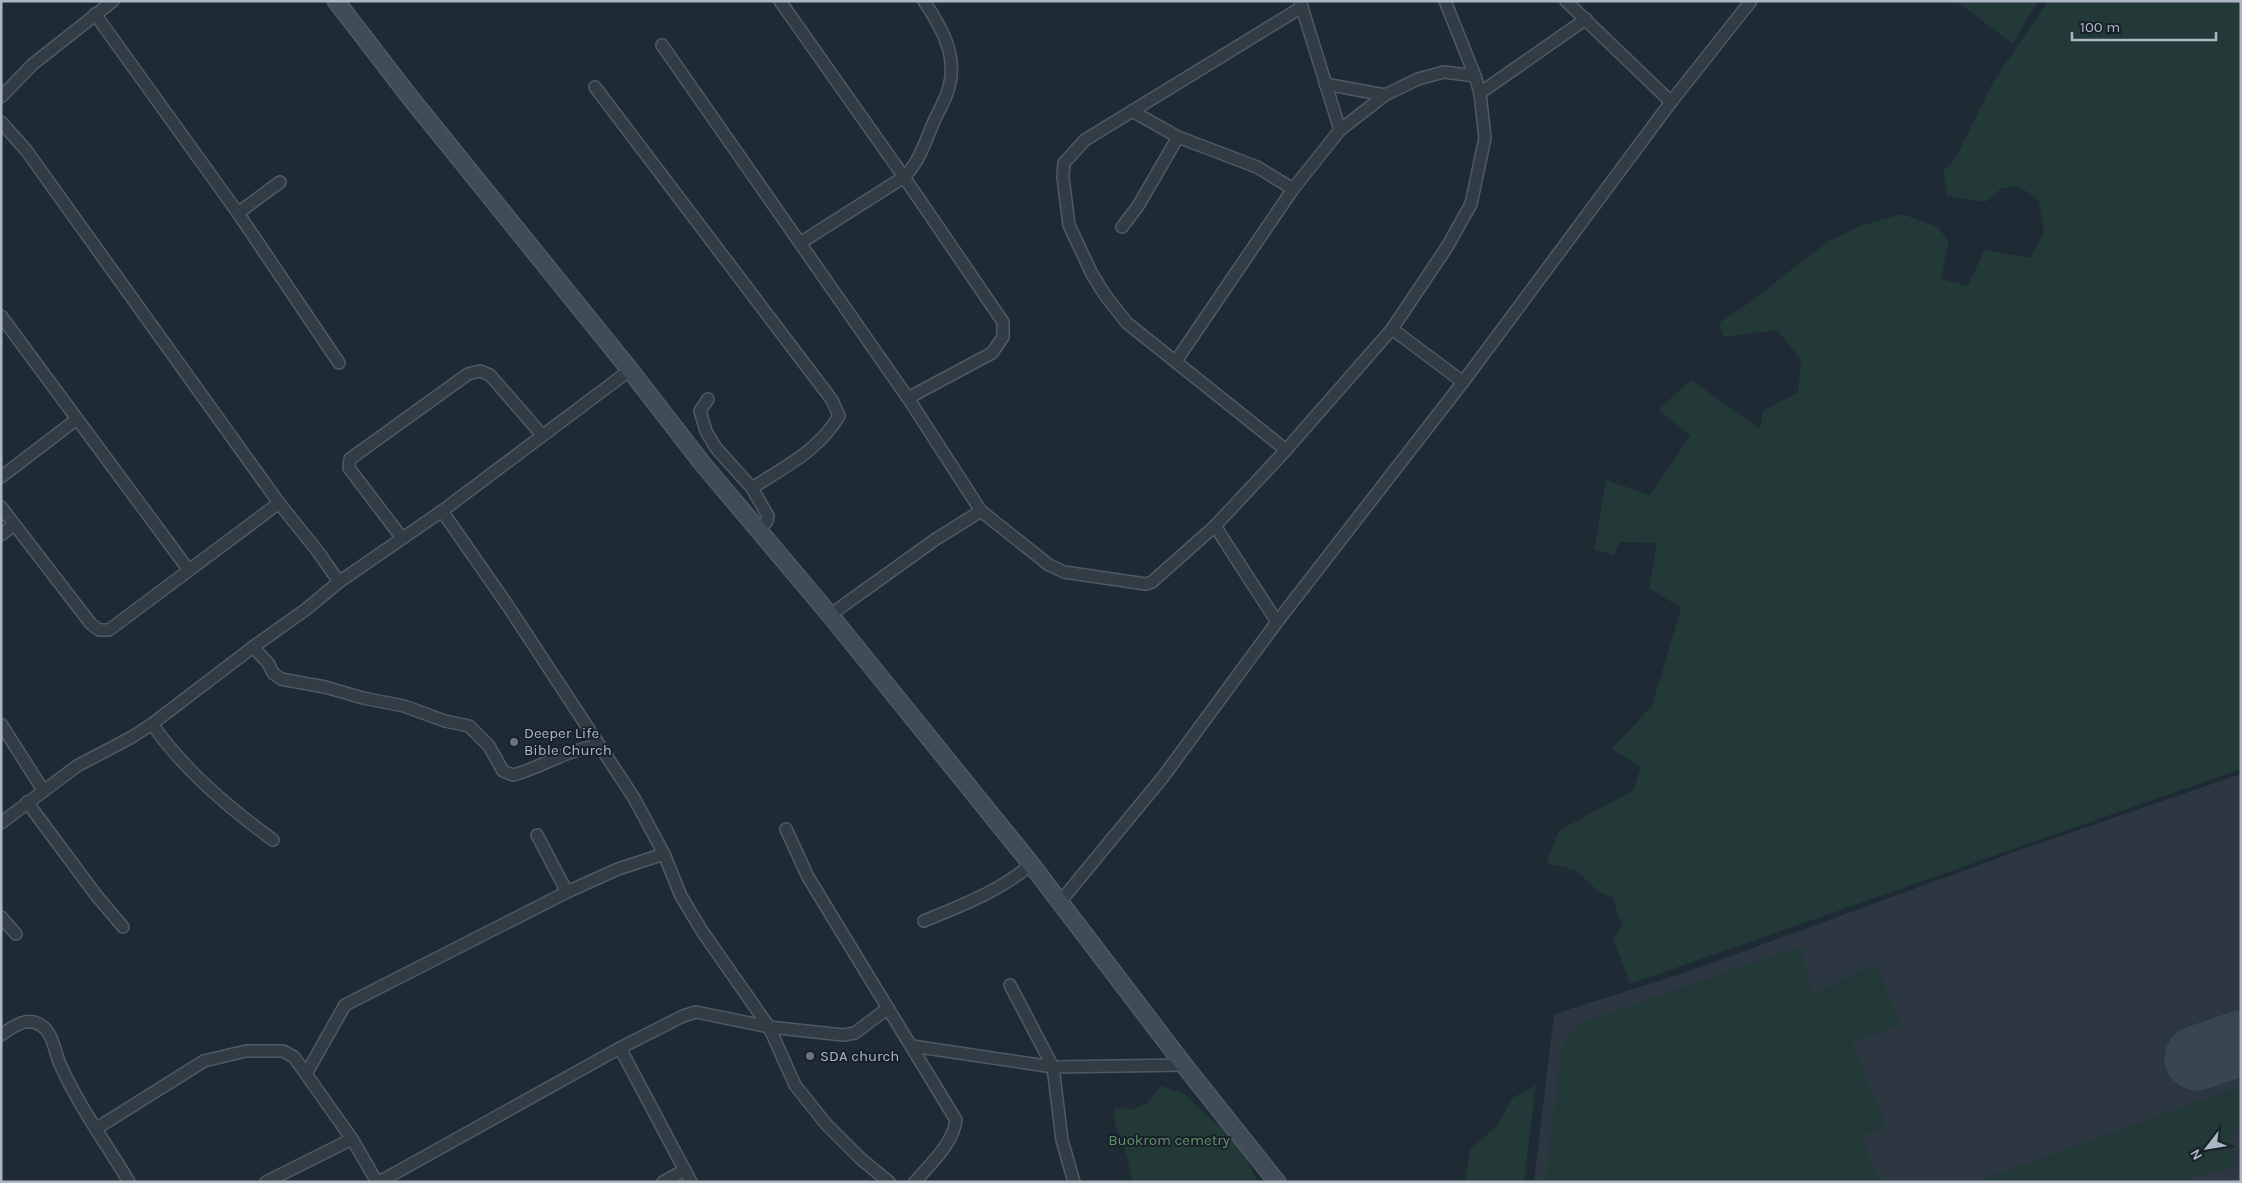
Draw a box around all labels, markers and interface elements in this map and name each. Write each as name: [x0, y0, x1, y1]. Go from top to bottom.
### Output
scale bar: [2072, 10, 2216, 42]
text: 100 m: [2080, 18, 2120, 36]
place label: Deeper Life Bible Church: [524, 724, 612, 759]
marker: Deeper Life Bible Church: [508, 736, 520, 748]
place label: SDA church: [820, 1047, 899, 1065]
marker: SDA church: [804, 1050, 816, 1062]
north arrow: [2182, 1123, 2232, 1173]
park label: Buokrom cemetry: [1108, 1131, 1230, 1149]
text: N: [2186, 1146, 2206, 1163]

